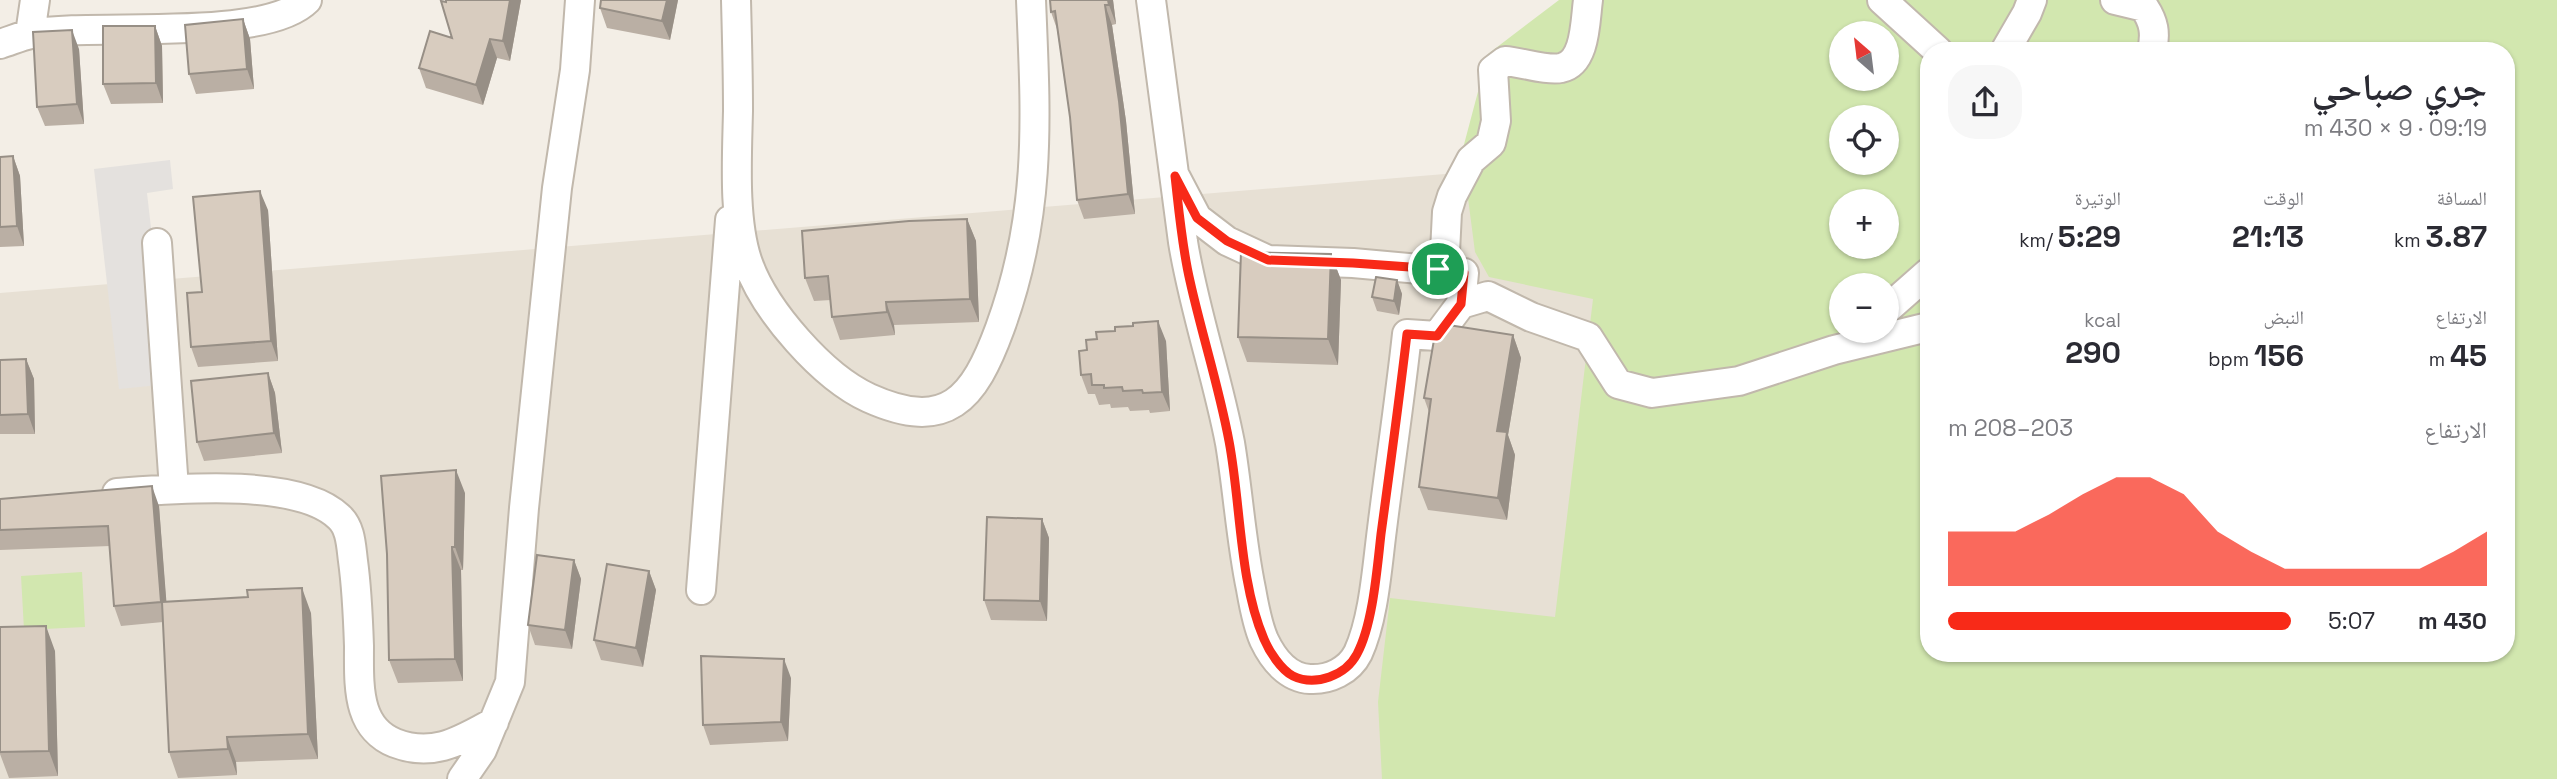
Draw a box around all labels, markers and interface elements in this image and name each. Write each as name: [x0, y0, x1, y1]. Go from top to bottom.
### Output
north arrow: [1829, 21, 1899, 91]
map controls: [1829, 21, 1899, 343]
text: جري صباحي: [2311, 63, 2487, 111]
button: share: [1948, 65, 2022, 139]
button: locate: [1829, 105, 1899, 175]
text: 09:19 · 9 × 430 m: [2304, 113, 2487, 143]
text: الوتيرة: [2075, 186, 2121, 211]
text: الوقت: [2263, 186, 2304, 211]
text: المسافة: [2437, 186, 2487, 211]
button: +: [1829, 189, 1899, 259]
text: 5:29: [2058, 217, 2121, 256]
text: 21:13: [2232, 217, 2304, 256]
text: 3.87: [2426, 217, 2487, 256]
text: /km: [2019, 228, 2058, 253]
text: km: [2394, 228, 2426, 253]
pin: [1408, 239, 1468, 299]
icon: arrive: [1419, 250, 1457, 288]
button: −: [1829, 273, 1899, 343]
text: النبض: [2263, 305, 2304, 330]
text: الارتفاع: [2435, 305, 2487, 330]
text: kcal: [2084, 308, 2121, 333]
text: 290: [2065, 333, 2121, 372]
text: 156: [2254, 336, 2304, 375]
text: 45: [2450, 336, 2487, 375]
text: bpm: [2208, 347, 2254, 372]
text: m: [2429, 347, 2450, 372]
text: 203–208 m: [1948, 413, 2073, 443]
text: الارتفاع: [2424, 415, 2487, 445]
text: 5:07: [2328, 606, 2375, 636]
text: 430 m: [2418, 606, 2487, 636]

